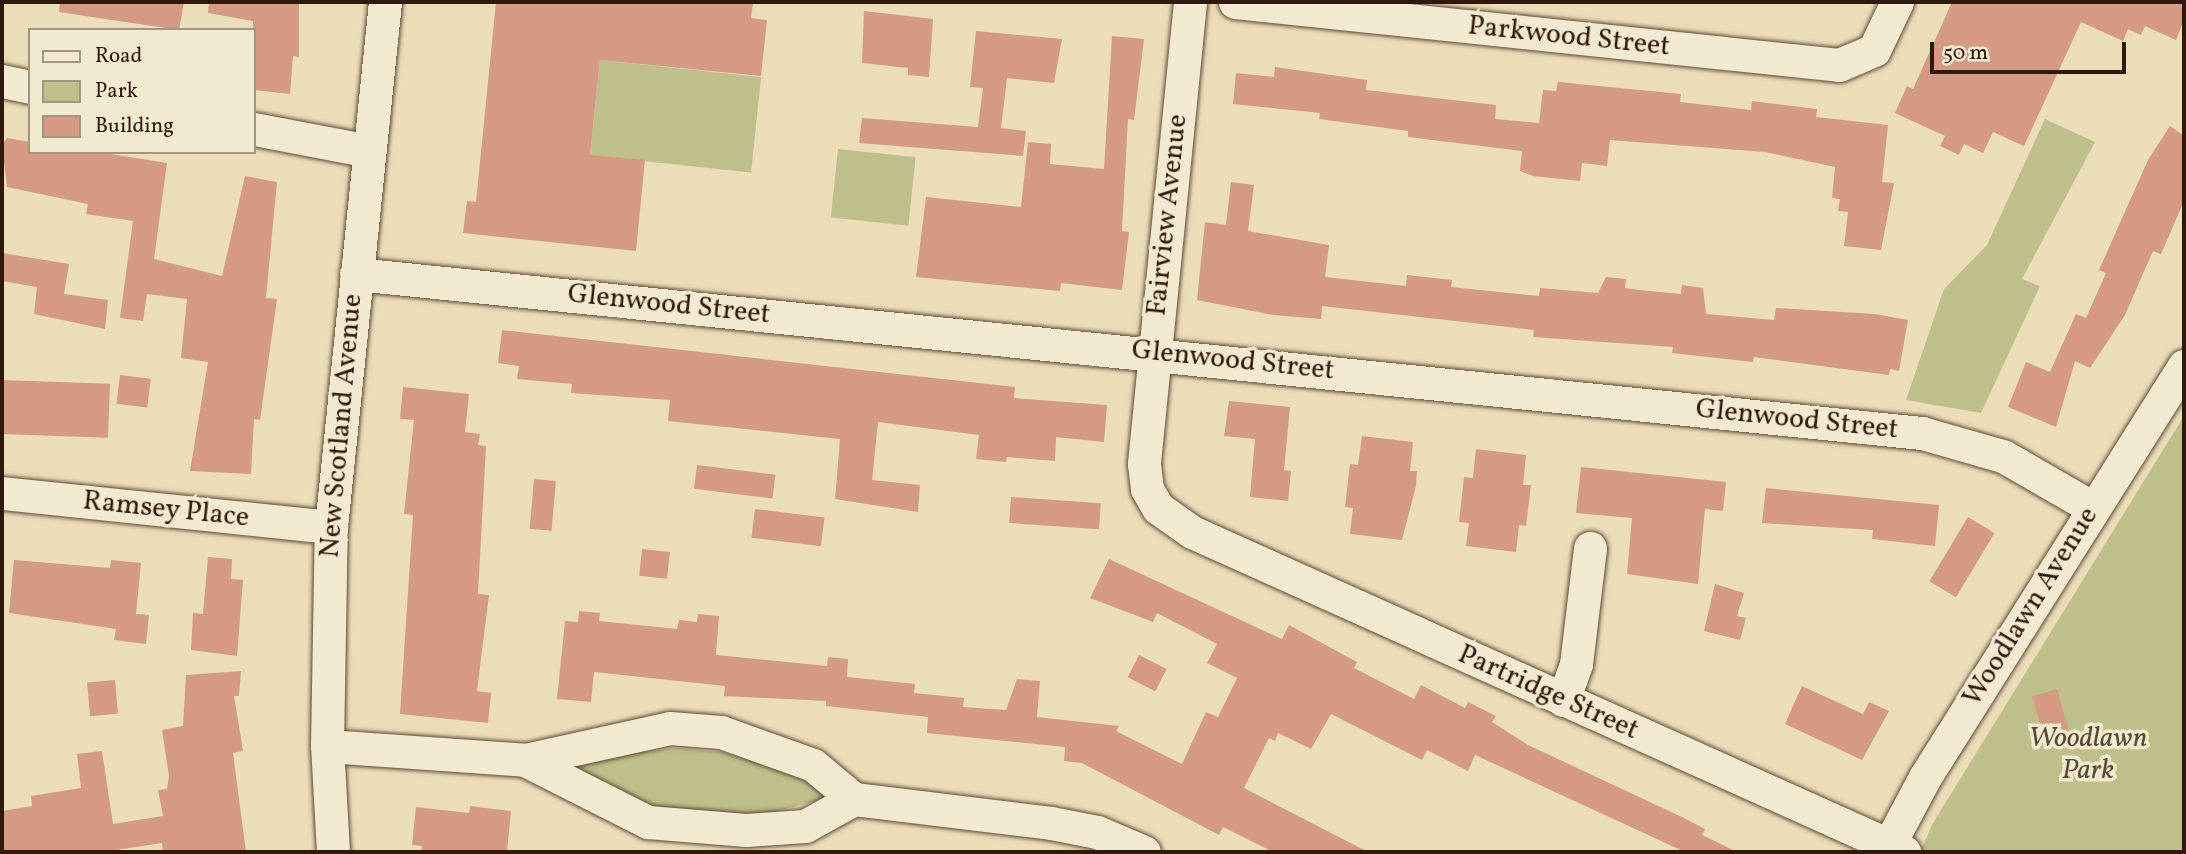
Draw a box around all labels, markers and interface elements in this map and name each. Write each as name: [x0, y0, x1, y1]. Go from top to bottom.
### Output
street label: Parkwood Street: [1466, 10, 1672, 64]
legend: [28, 28, 256, 154]
scale bar: [1934, 28, 2130, 72]
text: 50 m: [1943, 39, 1988, 68]
text: Road: [95, 42, 142, 71]
text: Park: [95, 77, 138, 106]
text: Building: [95, 112, 174, 141]
street label: Fairview Avenue: [1141, 112, 1195, 318]
street label: Glenwood Street: [566, 278, 772, 332]
street label: New Scotland Avenue: [314, 292, 370, 560]
street label: Glenwood Street: [1130, 334, 1336, 388]
street label: Glenwood Street: [1694, 393, 1900, 447]
street label: Ramsey Place: [81, 485, 251, 535]
street label: Woodlawn Avenue: [1956, 501, 2106, 713]
street label: Partridge Street: [1452, 638, 1644, 748]
park label: Woodlawn Park: [2029, 722, 2147, 788]

